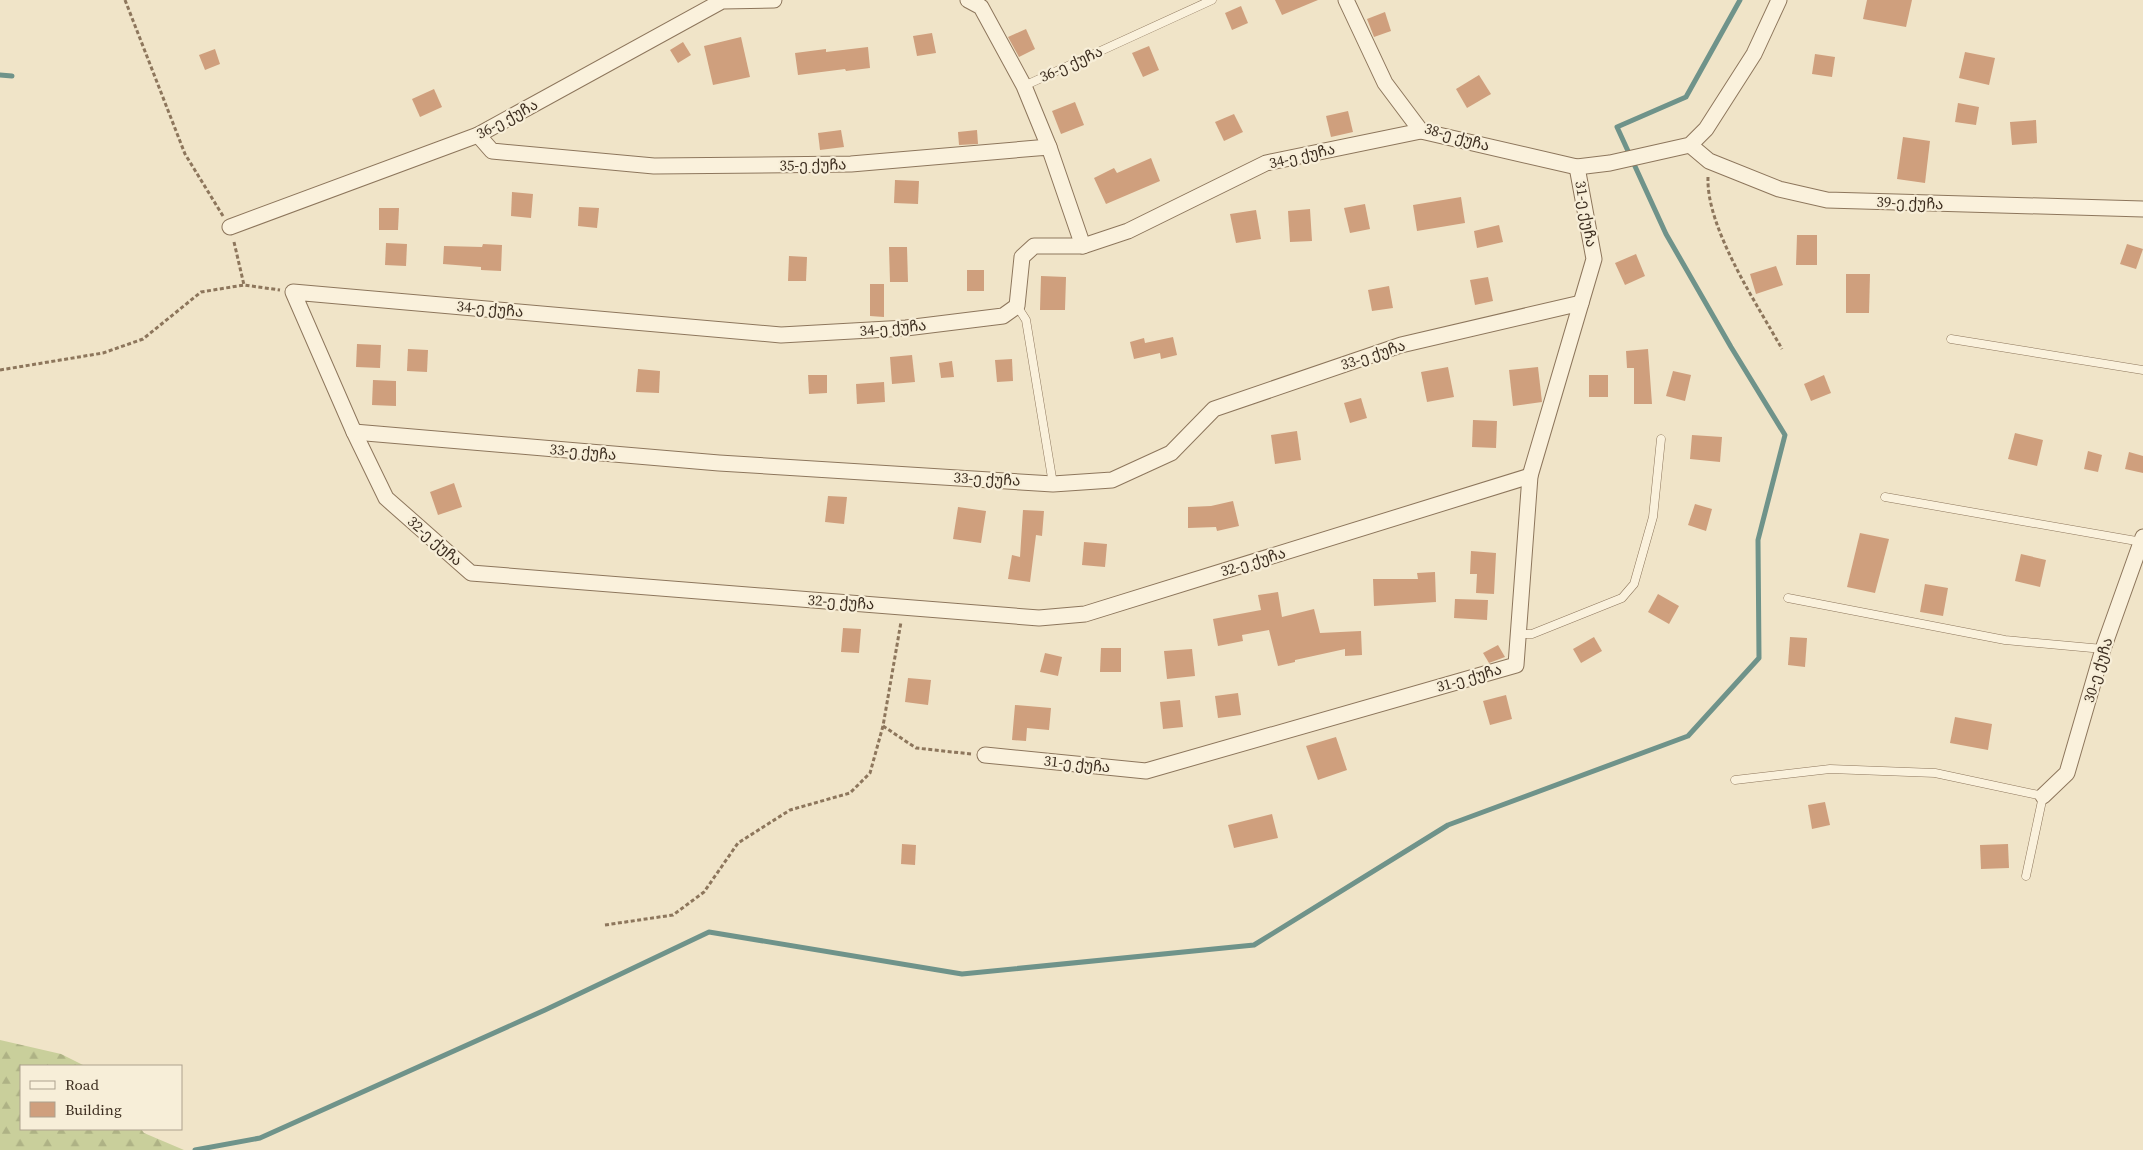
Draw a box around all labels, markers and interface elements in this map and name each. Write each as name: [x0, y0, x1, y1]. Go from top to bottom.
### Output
street label: 36-ე ქუჩა: [1036, 40, 1106, 87]
street label: 36-ე ქუჩა: [472, 94, 541, 144]
street label: 38-ე ქუჩა: [1422, 117, 1492, 156]
street label: 34-ე ქუჩა: [1267, 138, 1337, 173]
street label: 35-ე ქუჩა: [779, 153, 847, 176]
street label: 31-ე ქუჩა: [1570, 179, 1603, 249]
street label: 39-ე ქუჩა: [1876, 191, 1944, 214]
street label: 34-ე ქუჩა: [456, 295, 524, 322]
street label: 34-ე ქუჩა: [859, 314, 927, 341]
street label: 33-ე ქუჩა: [1338, 334, 1408, 375]
street label: 33-ე ქუჩა: [549, 438, 617, 465]
street label: 33-ე ქუჩა: [953, 466, 1021, 491]
street label: 32-ე ქუჩა: [403, 511, 468, 571]
street label: 32-ე ქუჩა: [1218, 542, 1288, 581]
street label: 32-ე ქუჩა: [807, 589, 875, 614]
street label: 30-ე ქუჩა: [2078, 635, 2117, 705]
street label: 31-ე ქუჩა: [1434, 658, 1504, 697]
street label: 31-ე ქუჩა: [1043, 750, 1111, 777]
legend: [20, 1065, 182, 1130]
text: Road: [65, 1074, 99, 1095]
text: Building: [65, 1099, 122, 1120]

